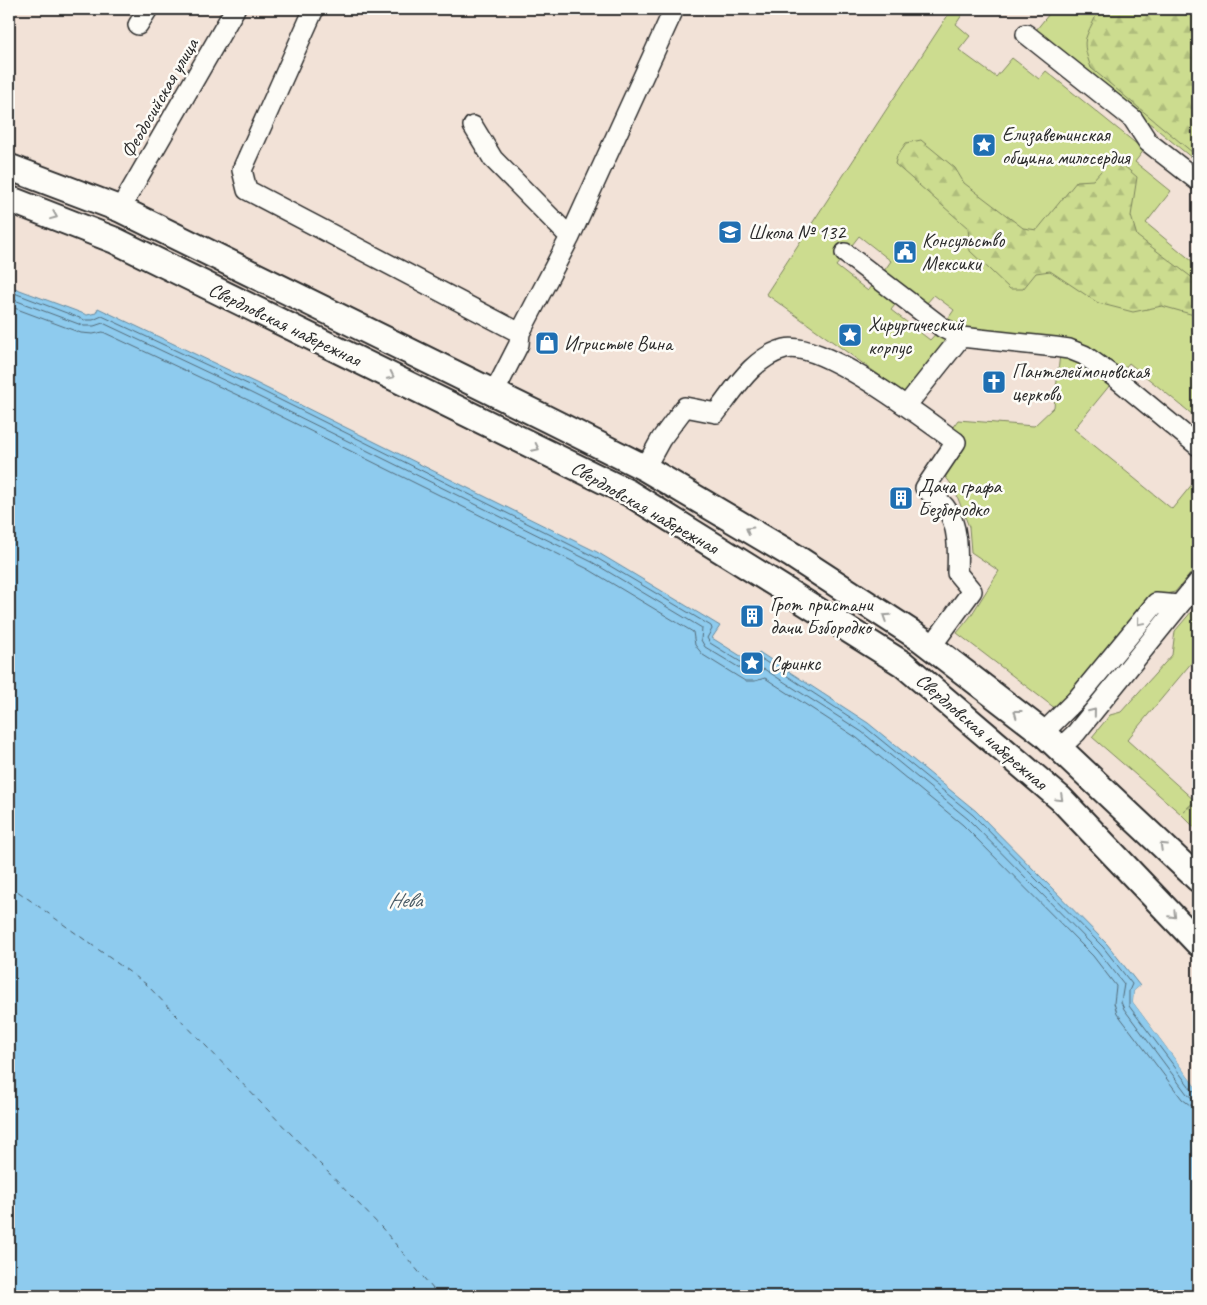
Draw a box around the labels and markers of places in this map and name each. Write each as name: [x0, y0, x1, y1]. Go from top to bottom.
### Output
place label: Елизаветинская община милосердия: [1002, 122, 1131, 170]
place icon: Елизаветинская община милосердия: [971, 132, 997, 158]
school or university icon: Школа № 132: [717, 219, 743, 245]
place label: Школа № 132: [748, 220, 847, 245]
place label: Консульство Мексики: [922, 228, 1005, 276]
public building icon: Консульство Мексики: [892, 239, 918, 265]
place label: Хирургический корпус: [868, 312, 965, 360]
place icon: Хирургический корпус: [837, 322, 863, 348]
shop icon: Игристые Вина: [534, 330, 560, 356]
place label: Игристые Вина: [564, 331, 674, 356]
place label: Пантелеймоновская церковь: [1012, 359, 1150, 407]
church icon: Пантелеймоновская церковь: [981, 369, 1007, 395]
place label: Дача графа Безбородко: [918, 474, 1002, 523]
building icon: Дача графа Безбородко: [888, 485, 914, 511]
place label: Грот пристани дачи Бзбородко: [770, 592, 874, 640]
building icon: Грот пристани дачи Бзбородко: [739, 603, 765, 629]
place icon: Сфинкс: [739, 650, 765, 676]
place label: Сфинкс: [770, 651, 821, 676]

